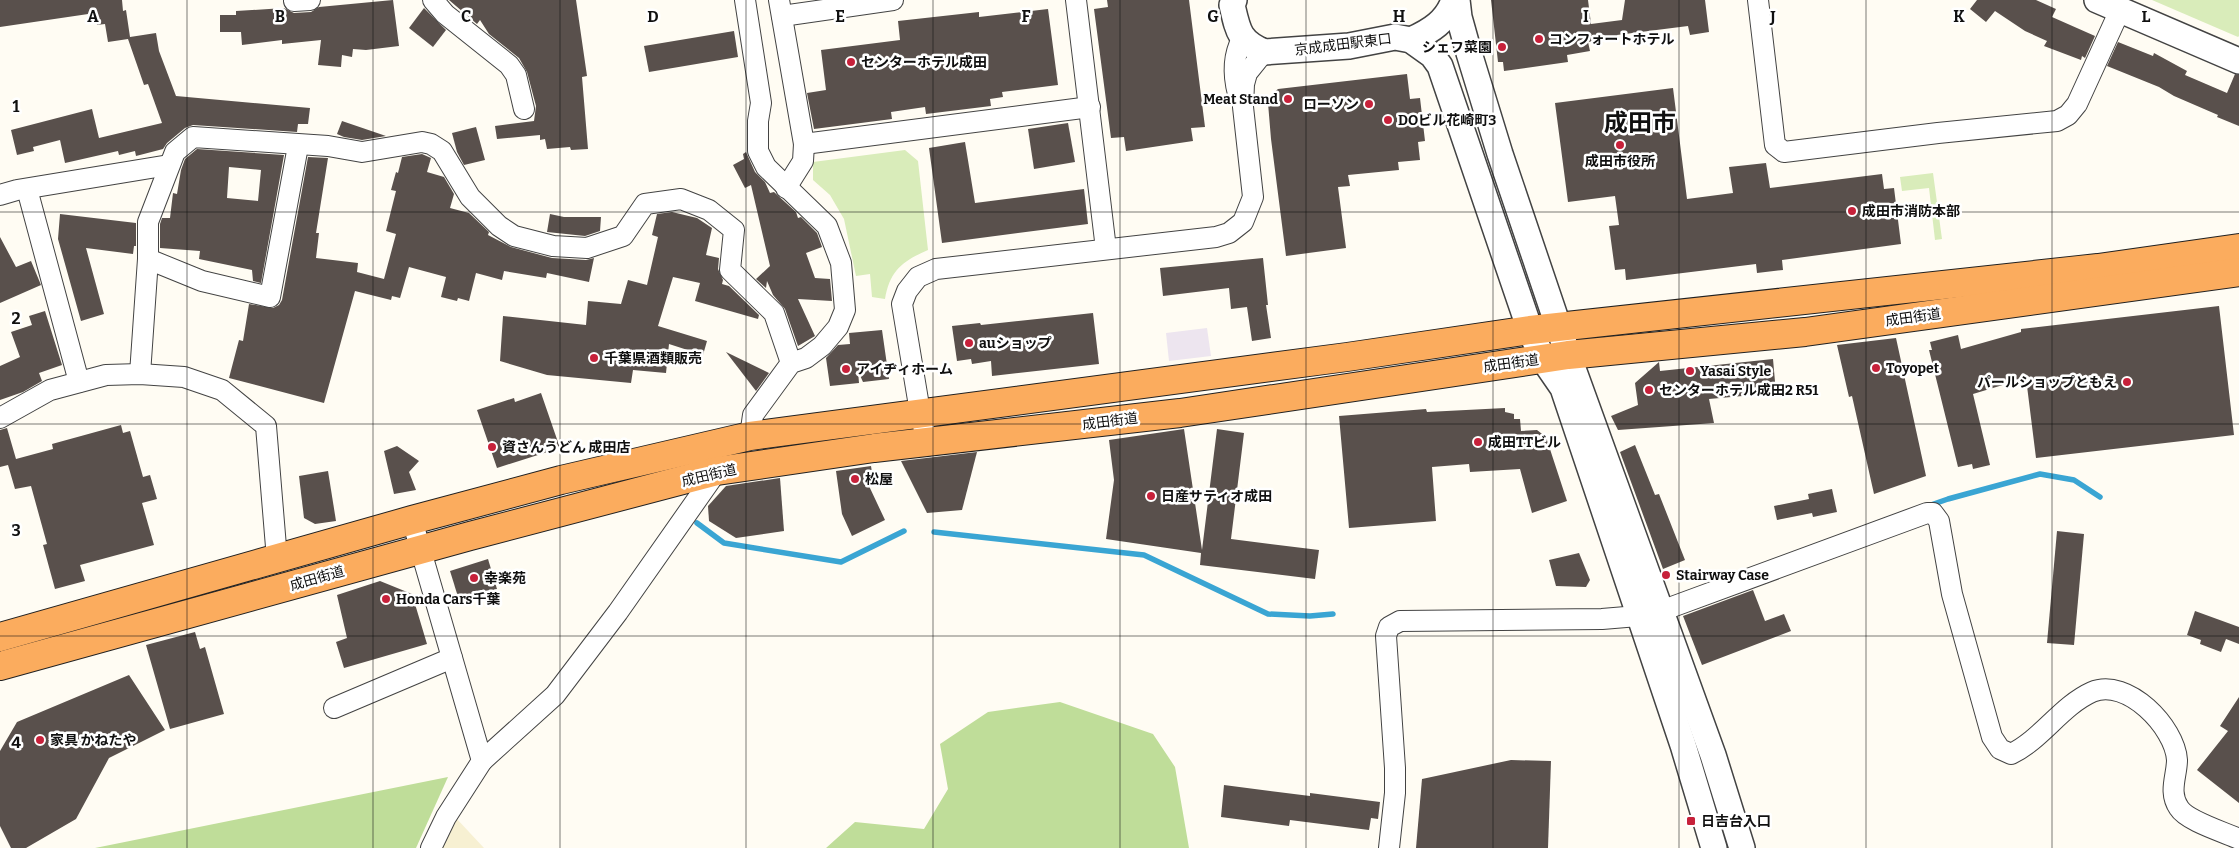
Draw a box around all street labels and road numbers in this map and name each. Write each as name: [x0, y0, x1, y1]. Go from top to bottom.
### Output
street label: 京成成田駅東口: [1293, 30, 1393, 59]
street label: 成田街道: [1884, 305, 1942, 330]
street label: 成田街道: [1482, 351, 1540, 376]
street label: 成田街道: [1081, 410, 1139, 433]
street label: 成田街道: [680, 461, 738, 490]
street label: 成田街道: [288, 563, 346, 594]

